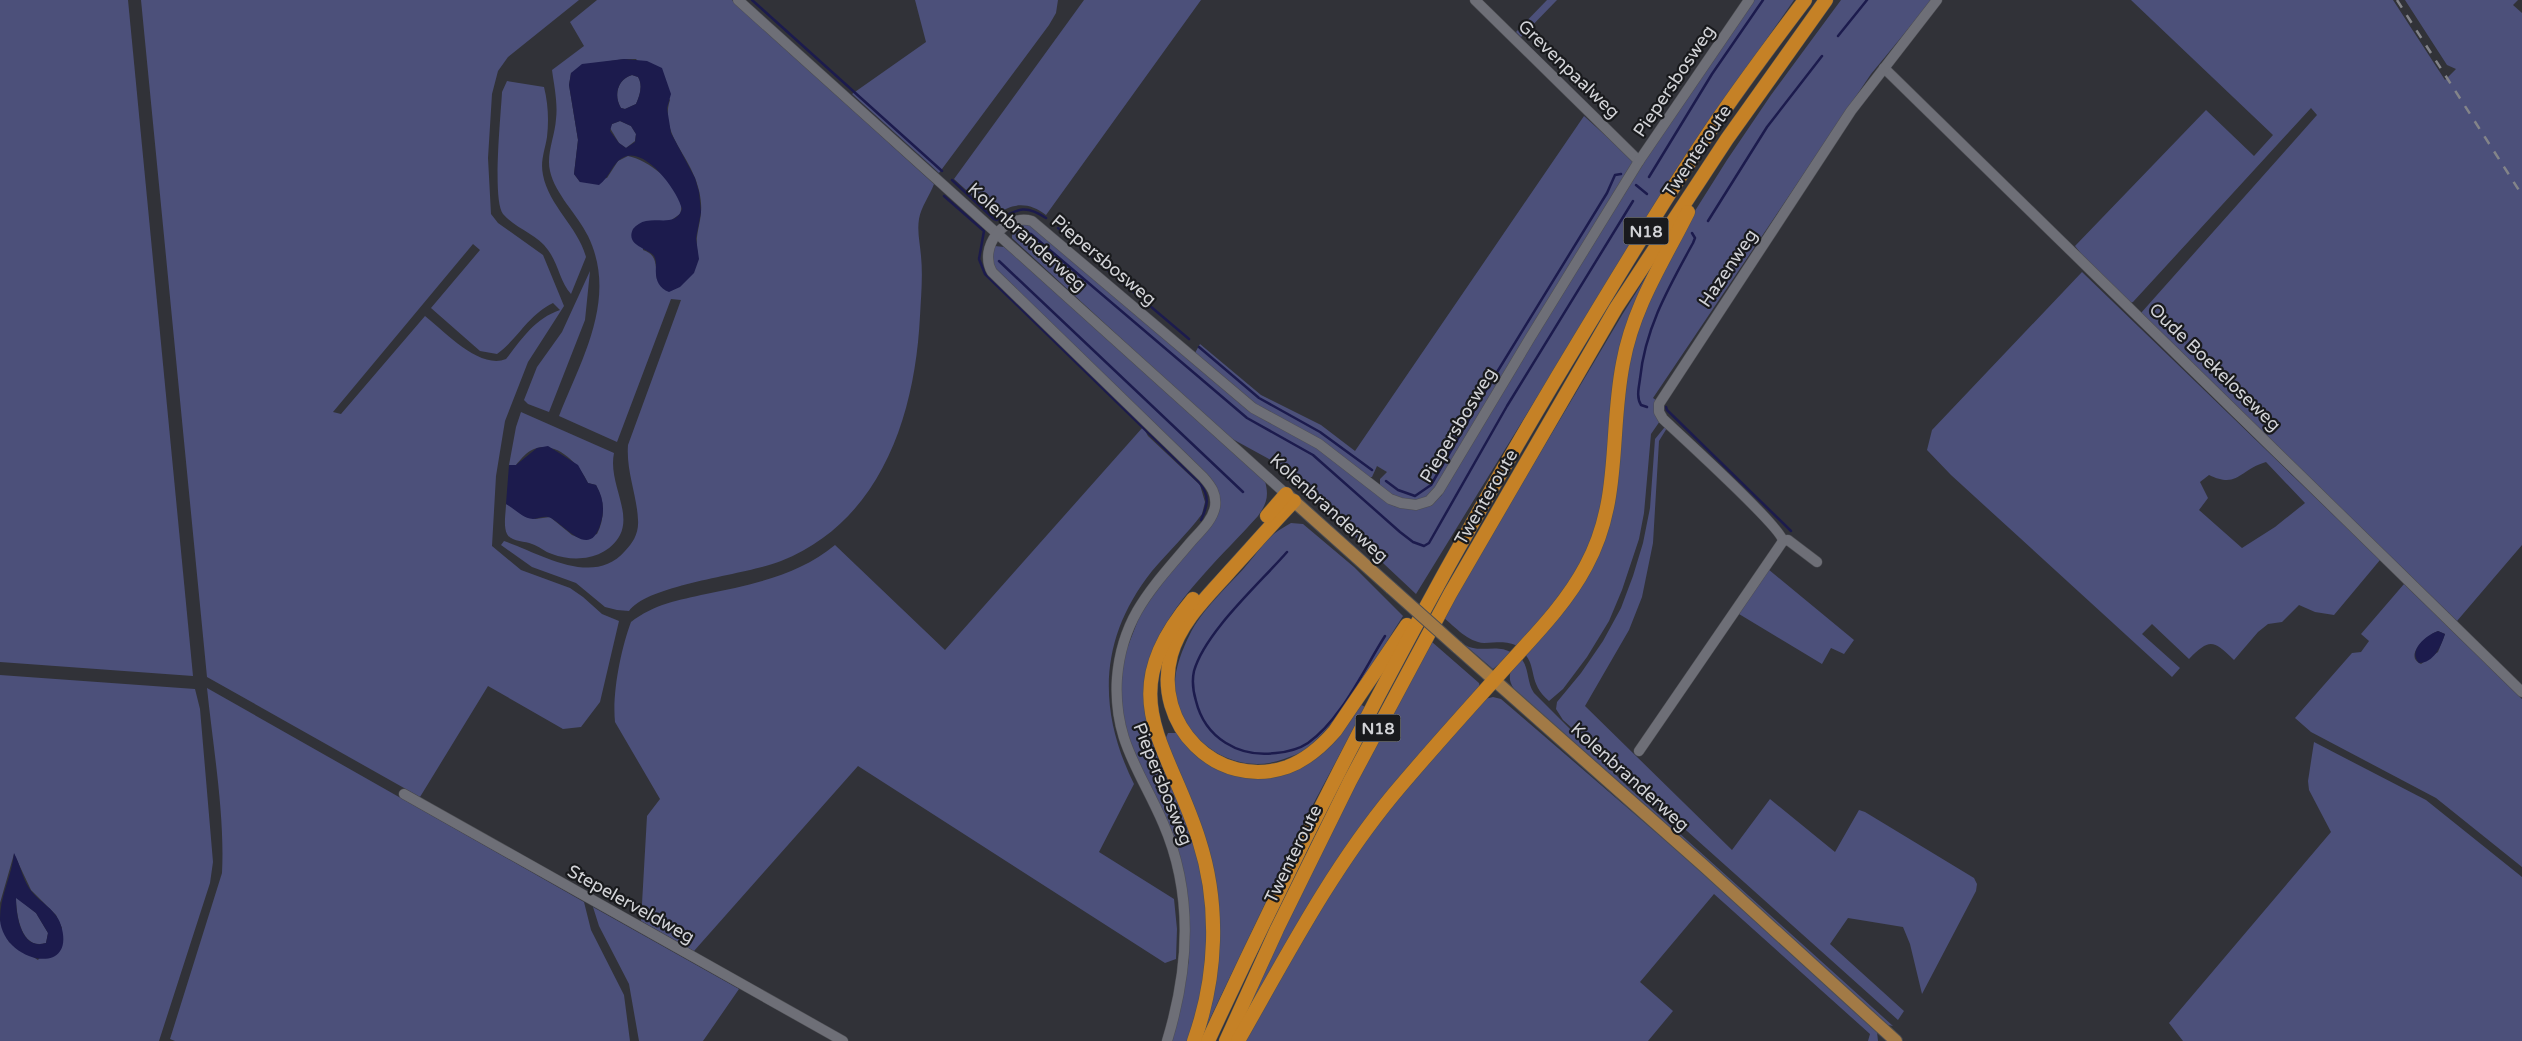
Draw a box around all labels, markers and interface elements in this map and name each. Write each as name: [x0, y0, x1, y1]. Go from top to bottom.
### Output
street label: Grevenpaalweg: [1514, 15, 1624, 123]
street label: Piepersbosweg: [1628, 21, 1720, 141]
street label: Twenteroute: [1658, 100, 1736, 202]
street label: Kolenbranderweg: [963, 178, 1091, 296]
street label: Piepersbosweg: [1047, 210, 1161, 310]
road number: N18: [1624, 218, 1668, 245]
street label: Hazenweg: [1694, 225, 1762, 311]
street label: Oude Boekeloseweg: [2144, 298, 2286, 436]
street label: Piepersbosweg: [1415, 364, 1501, 486]
street label: Twenteroute: [1450, 445, 1522, 549]
street label: Kolenbranderweg: [1265, 449, 1393, 567]
road number: N18: [1356, 714, 1400, 741]
street label: Kolenbranderweg: [1566, 718, 1694, 836]
street label: Piepersbosweg: [1128, 719, 1198, 849]
street label: Twenteroute: [1260, 801, 1326, 907]
street label: Stepelerveldweg: [564, 860, 698, 948]

